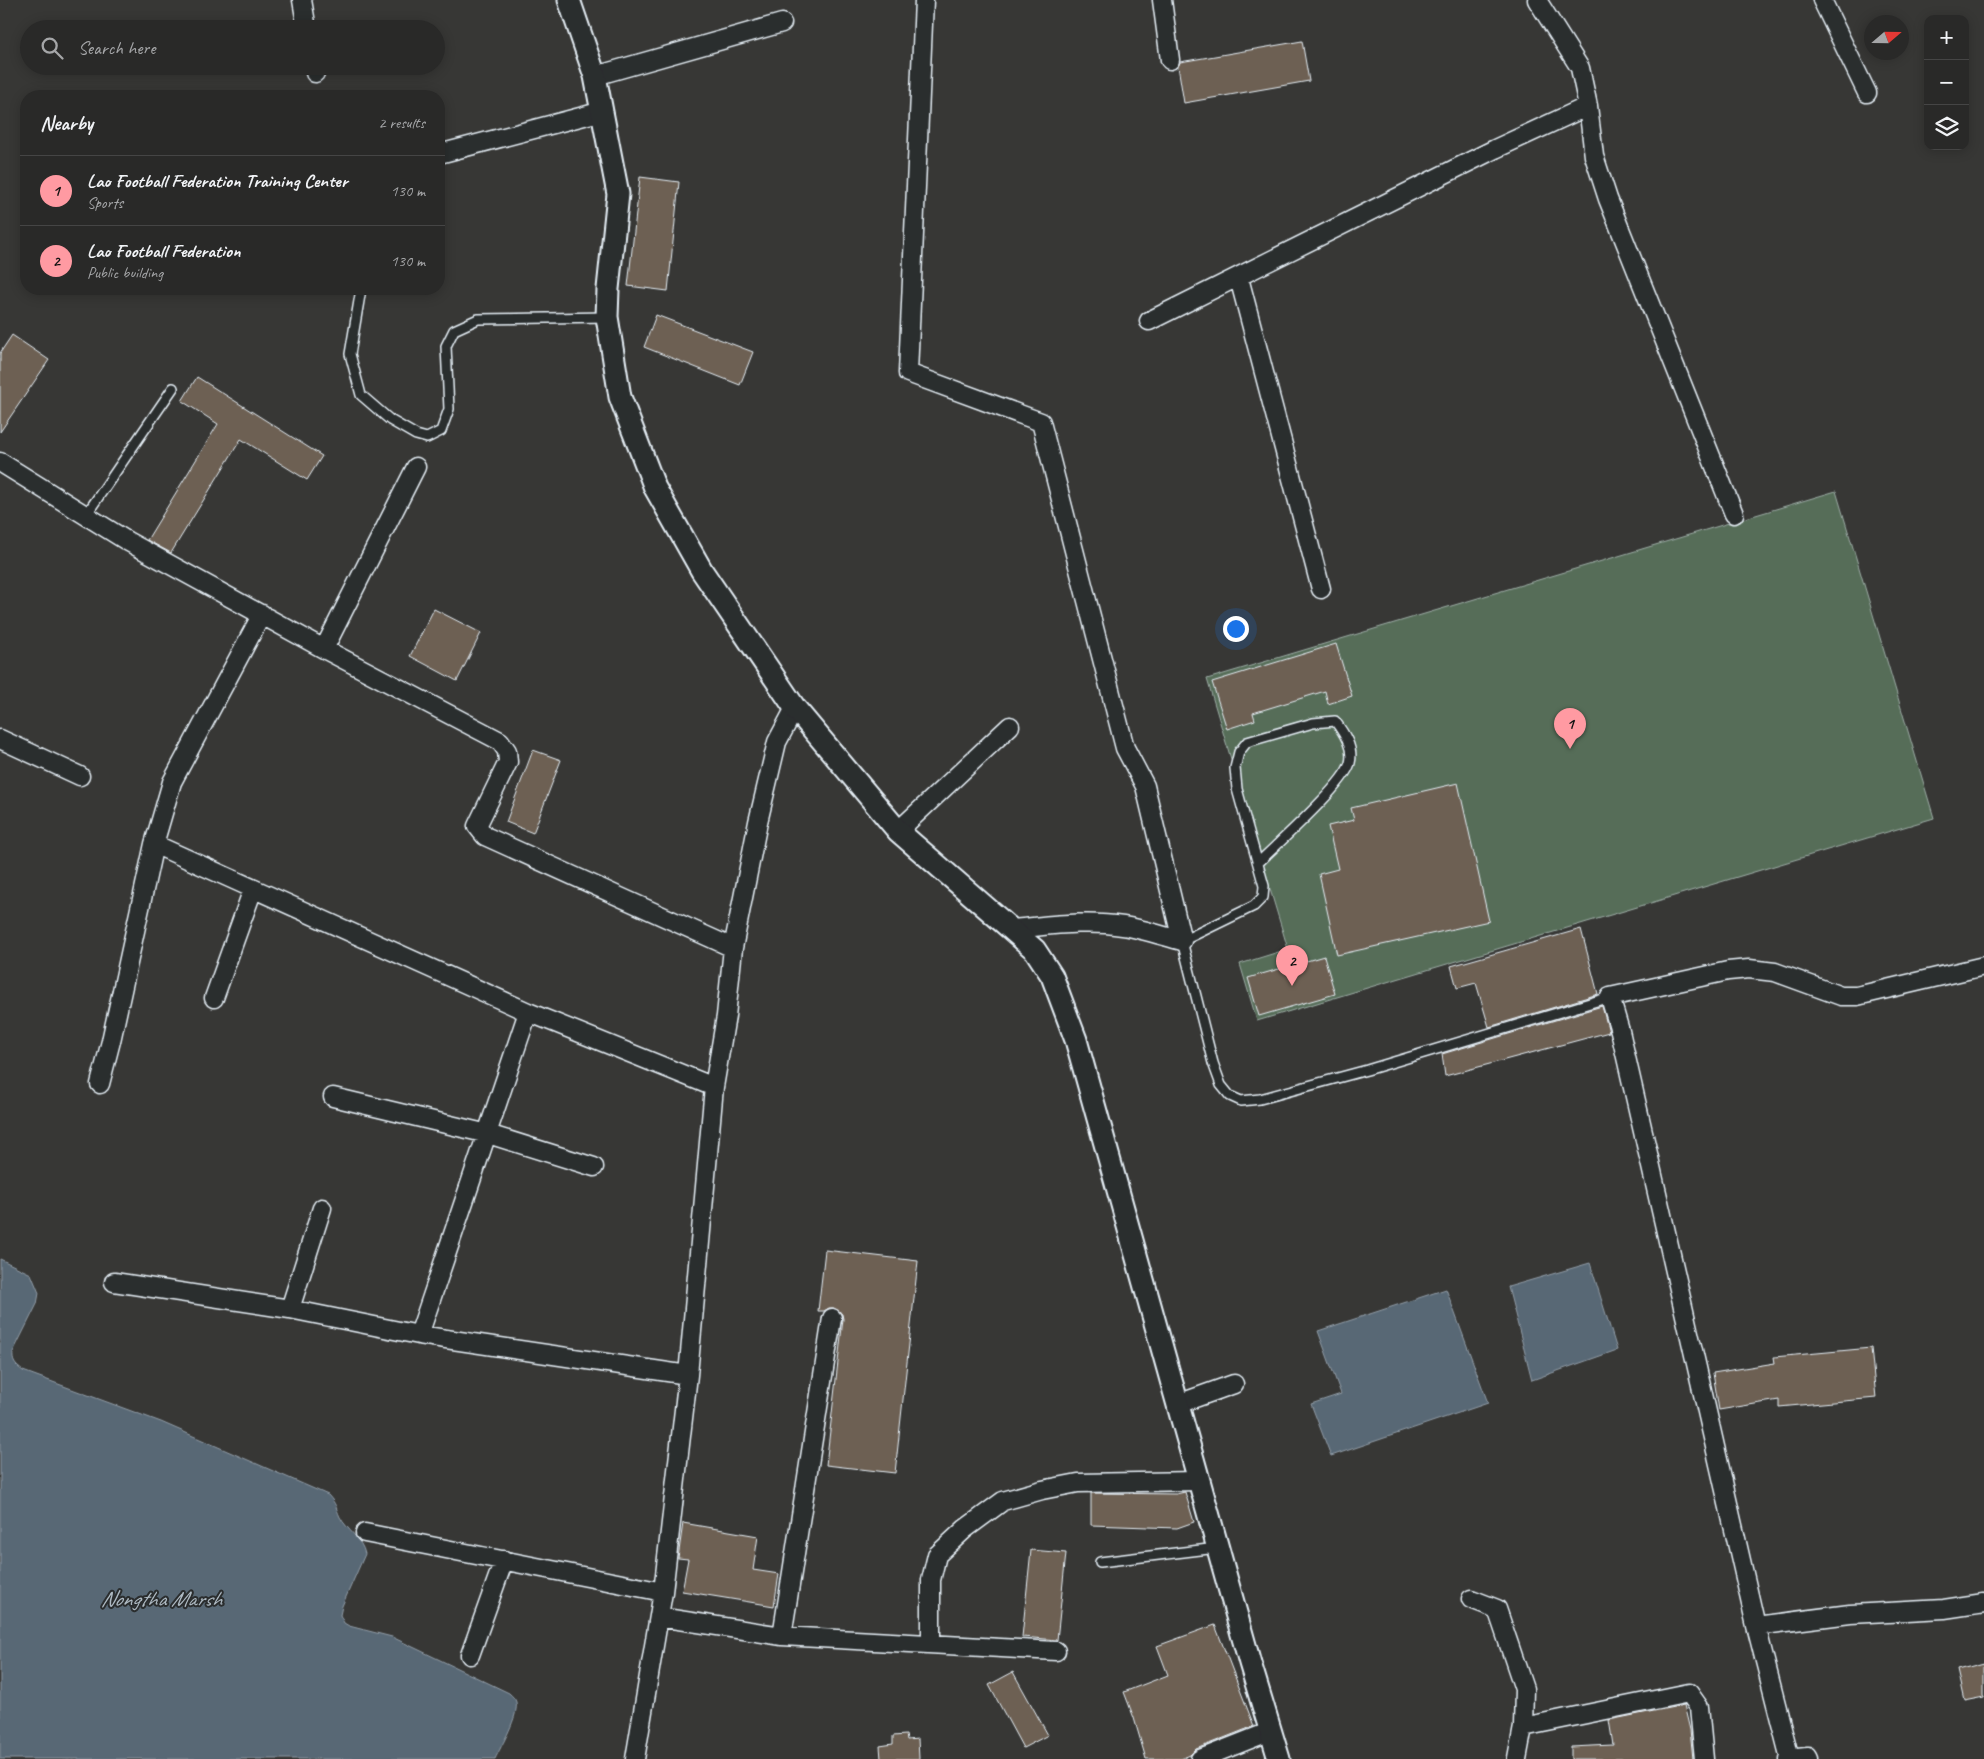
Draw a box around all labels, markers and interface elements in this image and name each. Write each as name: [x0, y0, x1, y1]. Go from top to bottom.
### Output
north arrow: [1864, 15, 1909, 60]
map controls: [1924, 15, 1969, 150]
button: +: [1924, 15, 1969, 60]
search box: [20, 20, 445, 75]
icon: search: [38, 34, 66, 62]
text: Search here: [78, 36, 155, 60]
button: −: [1924, 60, 1969, 105]
button: layers: [1924, 105, 1969, 150]
text: Nearby: [40, 110, 93, 136]
text: 2 results: [378, 113, 425, 133]
text: Lao Football Federation Training Center: [87, 169, 348, 193]
text: 1: [52, 181, 60, 201]
text: 130 m: [391, 181, 425, 201]
text: Sports: [87, 193, 123, 213]
text: Lao Football Federation: [87, 239, 241, 263]
text: 2: [52, 251, 60, 271]
text: 130 m: [391, 251, 425, 271]
text: Public building: [87, 263, 163, 283]
your location: [1223, 616, 1249, 642]
pin: 1: [1554, 708, 1586, 749]
pin: 2: [1276, 945, 1308, 986]
water label: Nongtha Marsh: [101, 1585, 223, 1613]

